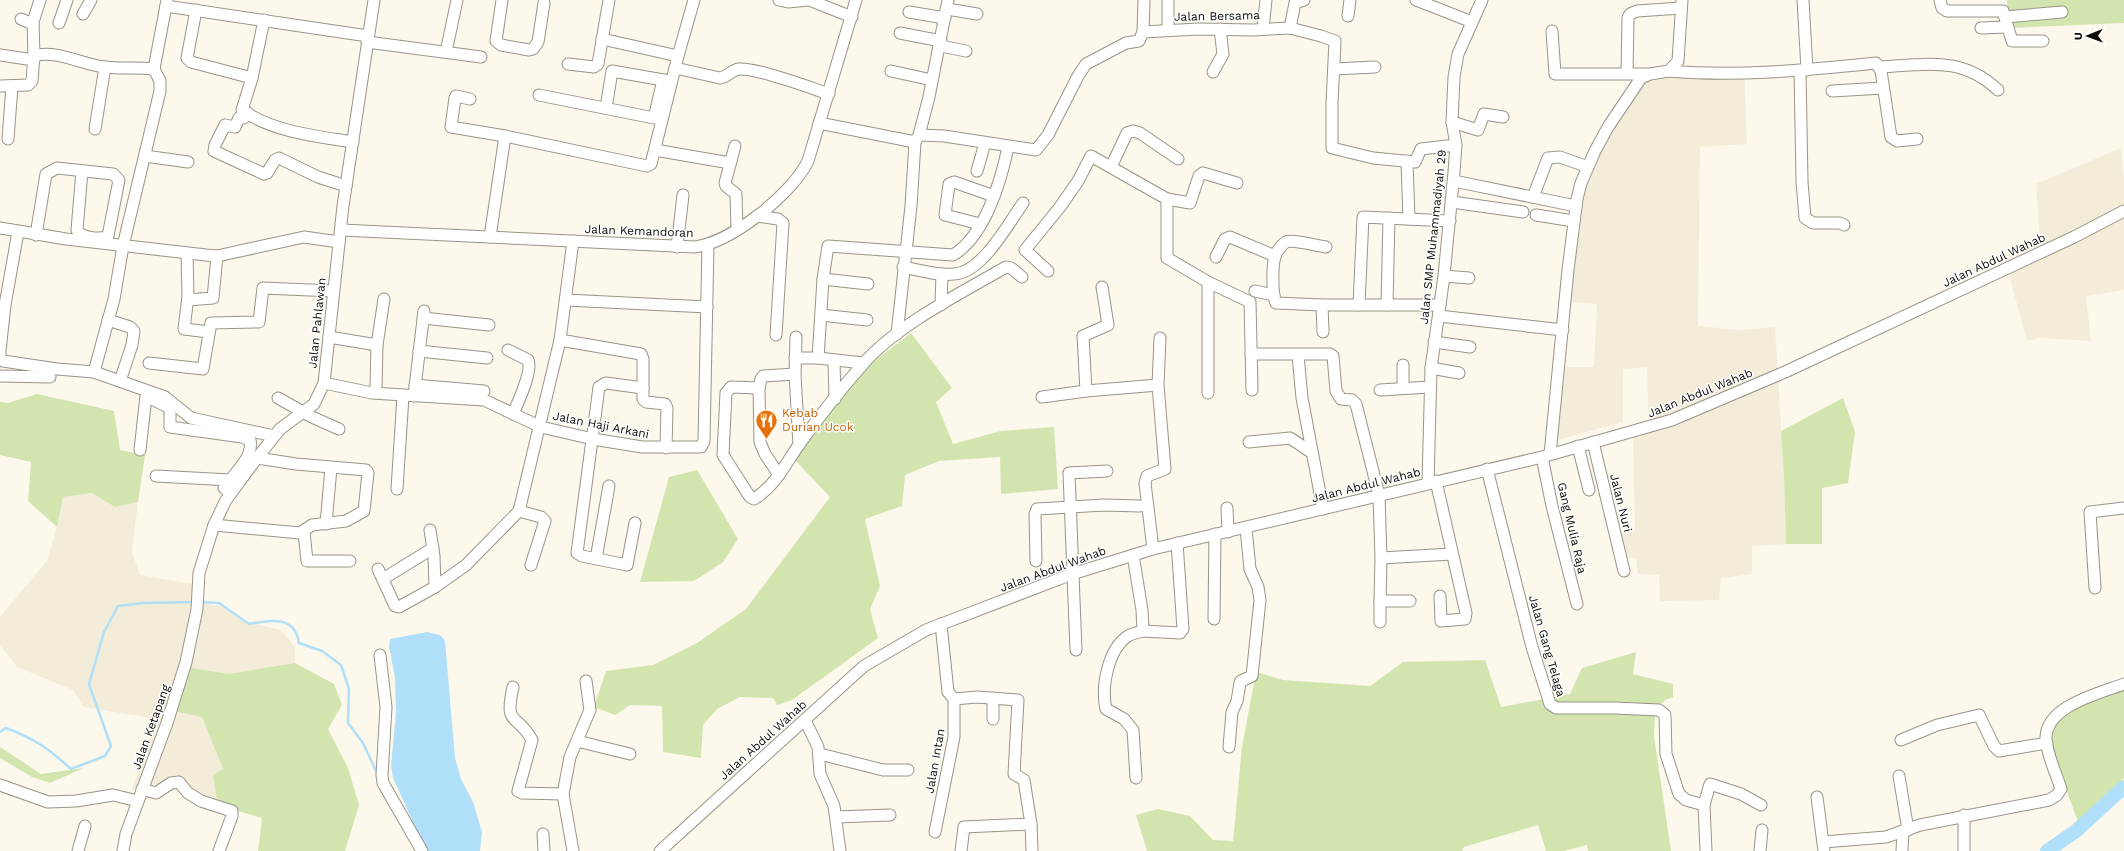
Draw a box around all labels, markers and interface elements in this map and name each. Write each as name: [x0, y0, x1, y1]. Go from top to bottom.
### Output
street label: Jalan Bersama: [1174, 8, 1260, 24]
north arrow: [2068, 16, 2108, 56]
text: U: [2072, 32, 2085, 40]
street label: Jalan SMP Muhammadiyah 29: [1417, 149, 1449, 325]
street label: Jalan Kemandoran: [584, 222, 694, 240]
street label: Jalan Abdul Wahab: [1940, 230, 2048, 290]
street label: Jalan Pahlawan: [305, 277, 329, 369]
street label: Jalan Abdul Wahab: [1646, 366, 1754, 420]
place label: Kebab Durian Ucok: [782, 406, 854, 434]
restaurant icon: Kebab Durian Ucok: [753, 407, 779, 440]
street label: Jalan Haji Arkani: [552, 409, 650, 441]
street label: Jalan Abdul Wahab: [1310, 465, 1422, 505]
street label: Jalan Nuri: [1607, 472, 1635, 534]
street label: Gang Mulia Raja: [1555, 481, 1589, 575]
street label: Jalan Abdul Wahab: [998, 543, 1108, 595]
street label: Jalan Gang Telaga: [1526, 594, 1568, 699]
street label: Jalan Ketapang: [129, 682, 173, 771]
street label: Jalan Abdul Wahab: [717, 697, 809, 783]
street label: Jalan Intan: [922, 728, 948, 794]

